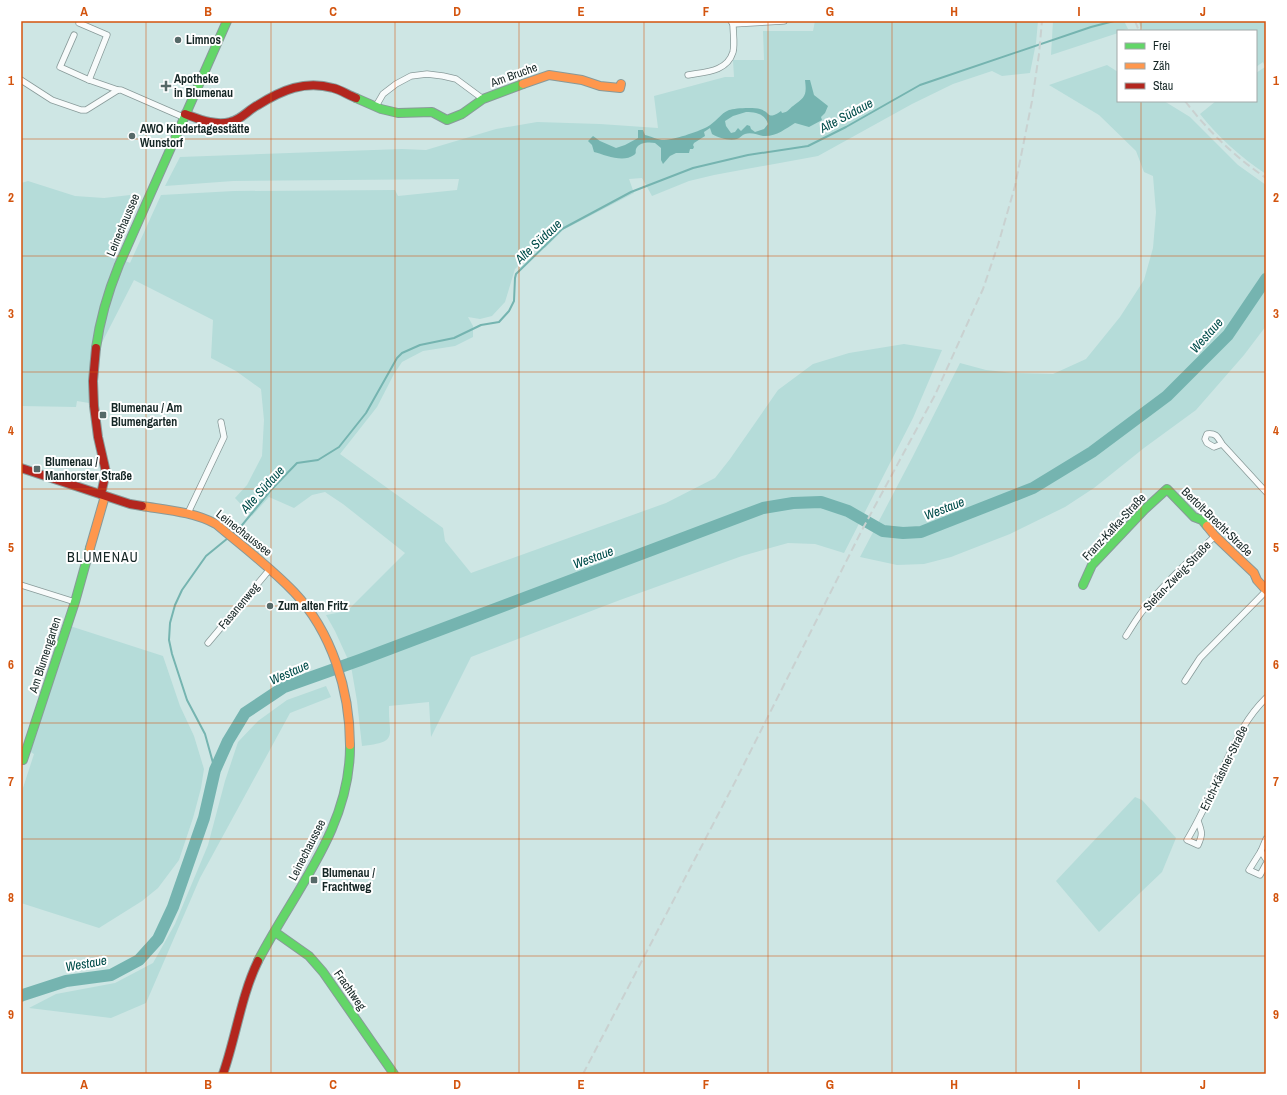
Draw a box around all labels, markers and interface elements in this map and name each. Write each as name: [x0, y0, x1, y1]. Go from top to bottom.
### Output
text: A: [80, 3, 88, 20]
text: B: [204, 3, 212, 20]
text: C: [329, 3, 337, 20]
text: D: [453, 3, 461, 20]
text: E: [577, 3, 585, 20]
text: F: [703, 3, 710, 20]
text: G: [826, 3, 834, 20]
text: H: [950, 3, 958, 20]
text: I: [1078, 3, 1081, 20]
text: J: [1200, 3, 1206, 20]
legend: [1117, 30, 1257, 102]
place label: Limnos: [186, 32, 222, 48]
marker: Limnos: [173, 35, 183, 45]
text: Frei: [1153, 38, 1171, 54]
text: Zäh: [1153, 58, 1170, 74]
street label: Am Bruche: [487, 59, 540, 91]
place label: Apotheke in Blumenau: [174, 71, 233, 101]
text: 1: [8, 72, 14, 89]
text: 1: [1273, 72, 1279, 89]
text: Stau: [1153, 78, 1173, 94]
marker: Apotheke in Blumenau: [161, 81, 171, 91]
water label: Alte Südaue: [816, 94, 876, 137]
place label: AWO Kindertagesstätte Wunstorf: [140, 121, 250, 151]
marker: AWO Kindertagesstätte Wunstorf: [127, 131, 137, 141]
text: 2: [8, 189, 14, 206]
text: 2: [1273, 189, 1279, 206]
street label: Leinechaussee: [103, 191, 143, 259]
water label: Alte Südaue: [511, 215, 565, 268]
text: 3: [8, 305, 14, 322]
text: 3: [1273, 305, 1279, 322]
water label: Westaue: [1186, 314, 1227, 357]
place label: Blumenau / Am Blumengarten: [111, 400, 183, 430]
marker: Blumenau / Am Blumengarten: [98, 410, 108, 420]
text: 4: [8, 422, 14, 439]
text: 4: [1273, 422, 1279, 439]
place label: Blumenau / Manhorster Straße: [45, 454, 132, 484]
water label: Alte Südaue: [236, 462, 288, 517]
marker: Blumenau / Manhorster Straße: [32, 464, 42, 474]
street label: Bertolt-Brecht-Straße: [1178, 484, 1256, 560]
street label: Franz-Kafka-Straße: [1079, 490, 1149, 564]
water label: Westaue: [922, 493, 967, 524]
street label: Leinechaussee: [213, 506, 275, 560]
street label: Stefan-Zweig-Straße: [1140, 538, 1214, 614]
text: 5: [8, 539, 14, 556]
text: 5: [1273, 539, 1279, 556]
water label: Westaue: [571, 542, 616, 573]
district label: BLUMENAU: [67, 548, 139, 566]
street label: Fasanenweg: [215, 579, 263, 633]
place label: Zum alten Fritz: [278, 598, 348, 614]
marker: Zum alten Fritz: [265, 601, 275, 611]
street label: Am Blumengarten: [25, 615, 65, 696]
text: 6: [8, 656, 14, 673]
water label: Westaue: [267, 656, 312, 689]
text: 6: [1273, 656, 1279, 673]
street label: Erich-Kästner-Straße: [1196, 723, 1252, 813]
text: 7: [8, 773, 14, 790]
text: 7: [1273, 773, 1279, 790]
street label: Leinechaussee: [285, 817, 329, 883]
place label: Blumenau / Frachtweg: [322, 865, 375, 895]
marker: Blumenau / Frachtweg: [309, 875, 319, 885]
text: 8: [8, 889, 14, 906]
text: 8: [1273, 889, 1279, 906]
water label: Westaue: [64, 951, 108, 975]
street label: Frachtweg: [330, 967, 370, 1014]
text: 9: [8, 1006, 14, 1023]
text: 9: [1273, 1006, 1279, 1023]
text: A: [80, 1076, 88, 1093]
text: B: [204, 1076, 212, 1093]
text: C: [329, 1076, 337, 1093]
text: D: [453, 1076, 461, 1093]
text: E: [577, 1076, 585, 1093]
text: F: [703, 1076, 710, 1093]
text: G: [826, 1076, 834, 1093]
text: H: [950, 1076, 958, 1093]
text: I: [1078, 1076, 1081, 1093]
text: J: [1200, 1076, 1206, 1093]

